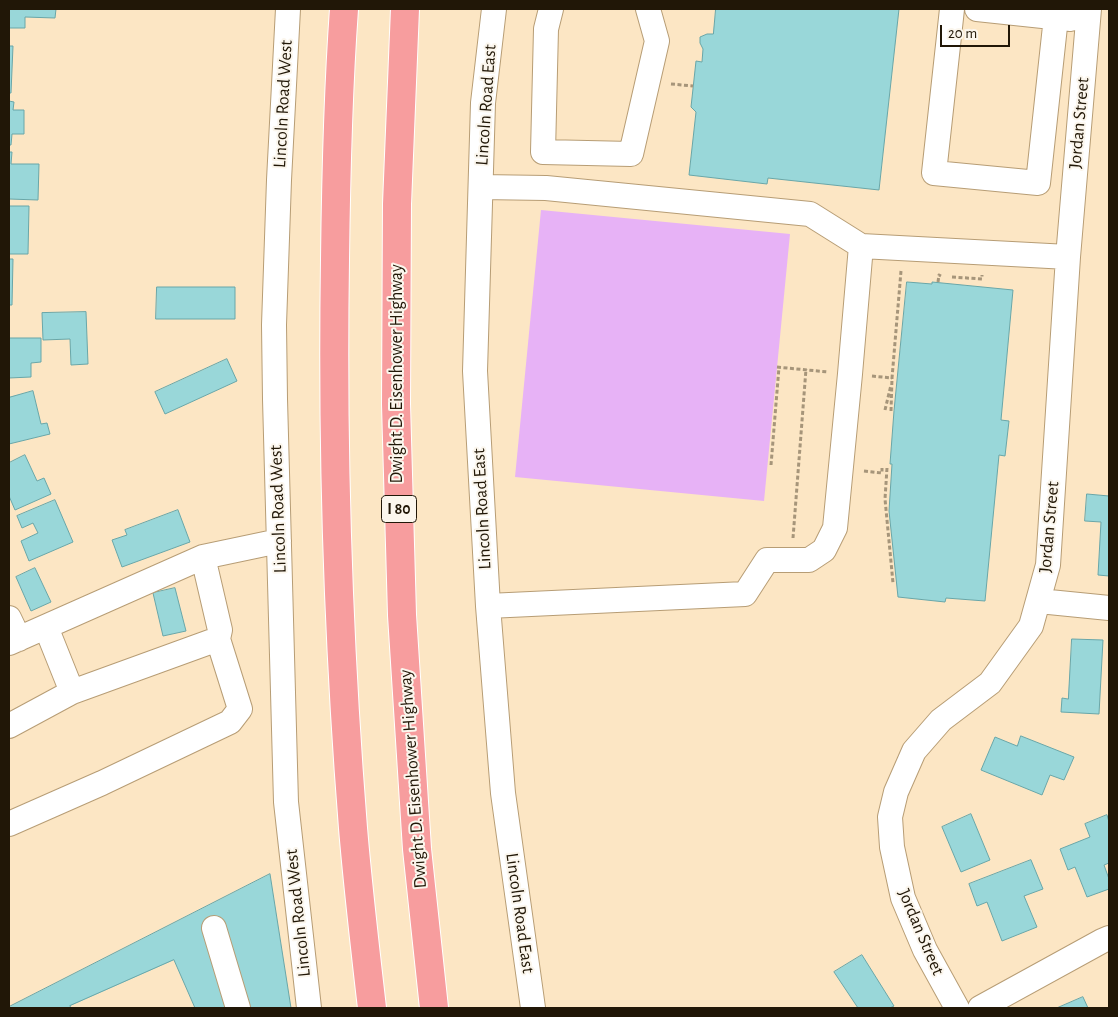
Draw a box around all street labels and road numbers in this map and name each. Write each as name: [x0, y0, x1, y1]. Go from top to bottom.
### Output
street label: Lincoln Road West: [269, 39, 297, 169]
street label: Lincoln Road East: [471, 44, 501, 166]
street label: Jordan Street: [1064, 76, 1094, 170]
street label: Dwight D. Eisenhower Highway: [386, 264, 408, 484]
street label: Lincoln Road West: [265, 444, 291, 574]
street label: Lincoln Road East: [468, 448, 496, 570]
street label: Jordan Street: [1034, 480, 1064, 574]
road number: I 80: [382, 496, 416, 522]
street label: Dwight D. Eisenhower Highway: [395, 669, 431, 889]
street label: Lincoln Road West: [281, 848, 315, 978]
street label: Lincoln Road East: [501, 851, 539, 975]
street label: Jordan Street: [893, 886, 949, 978]

